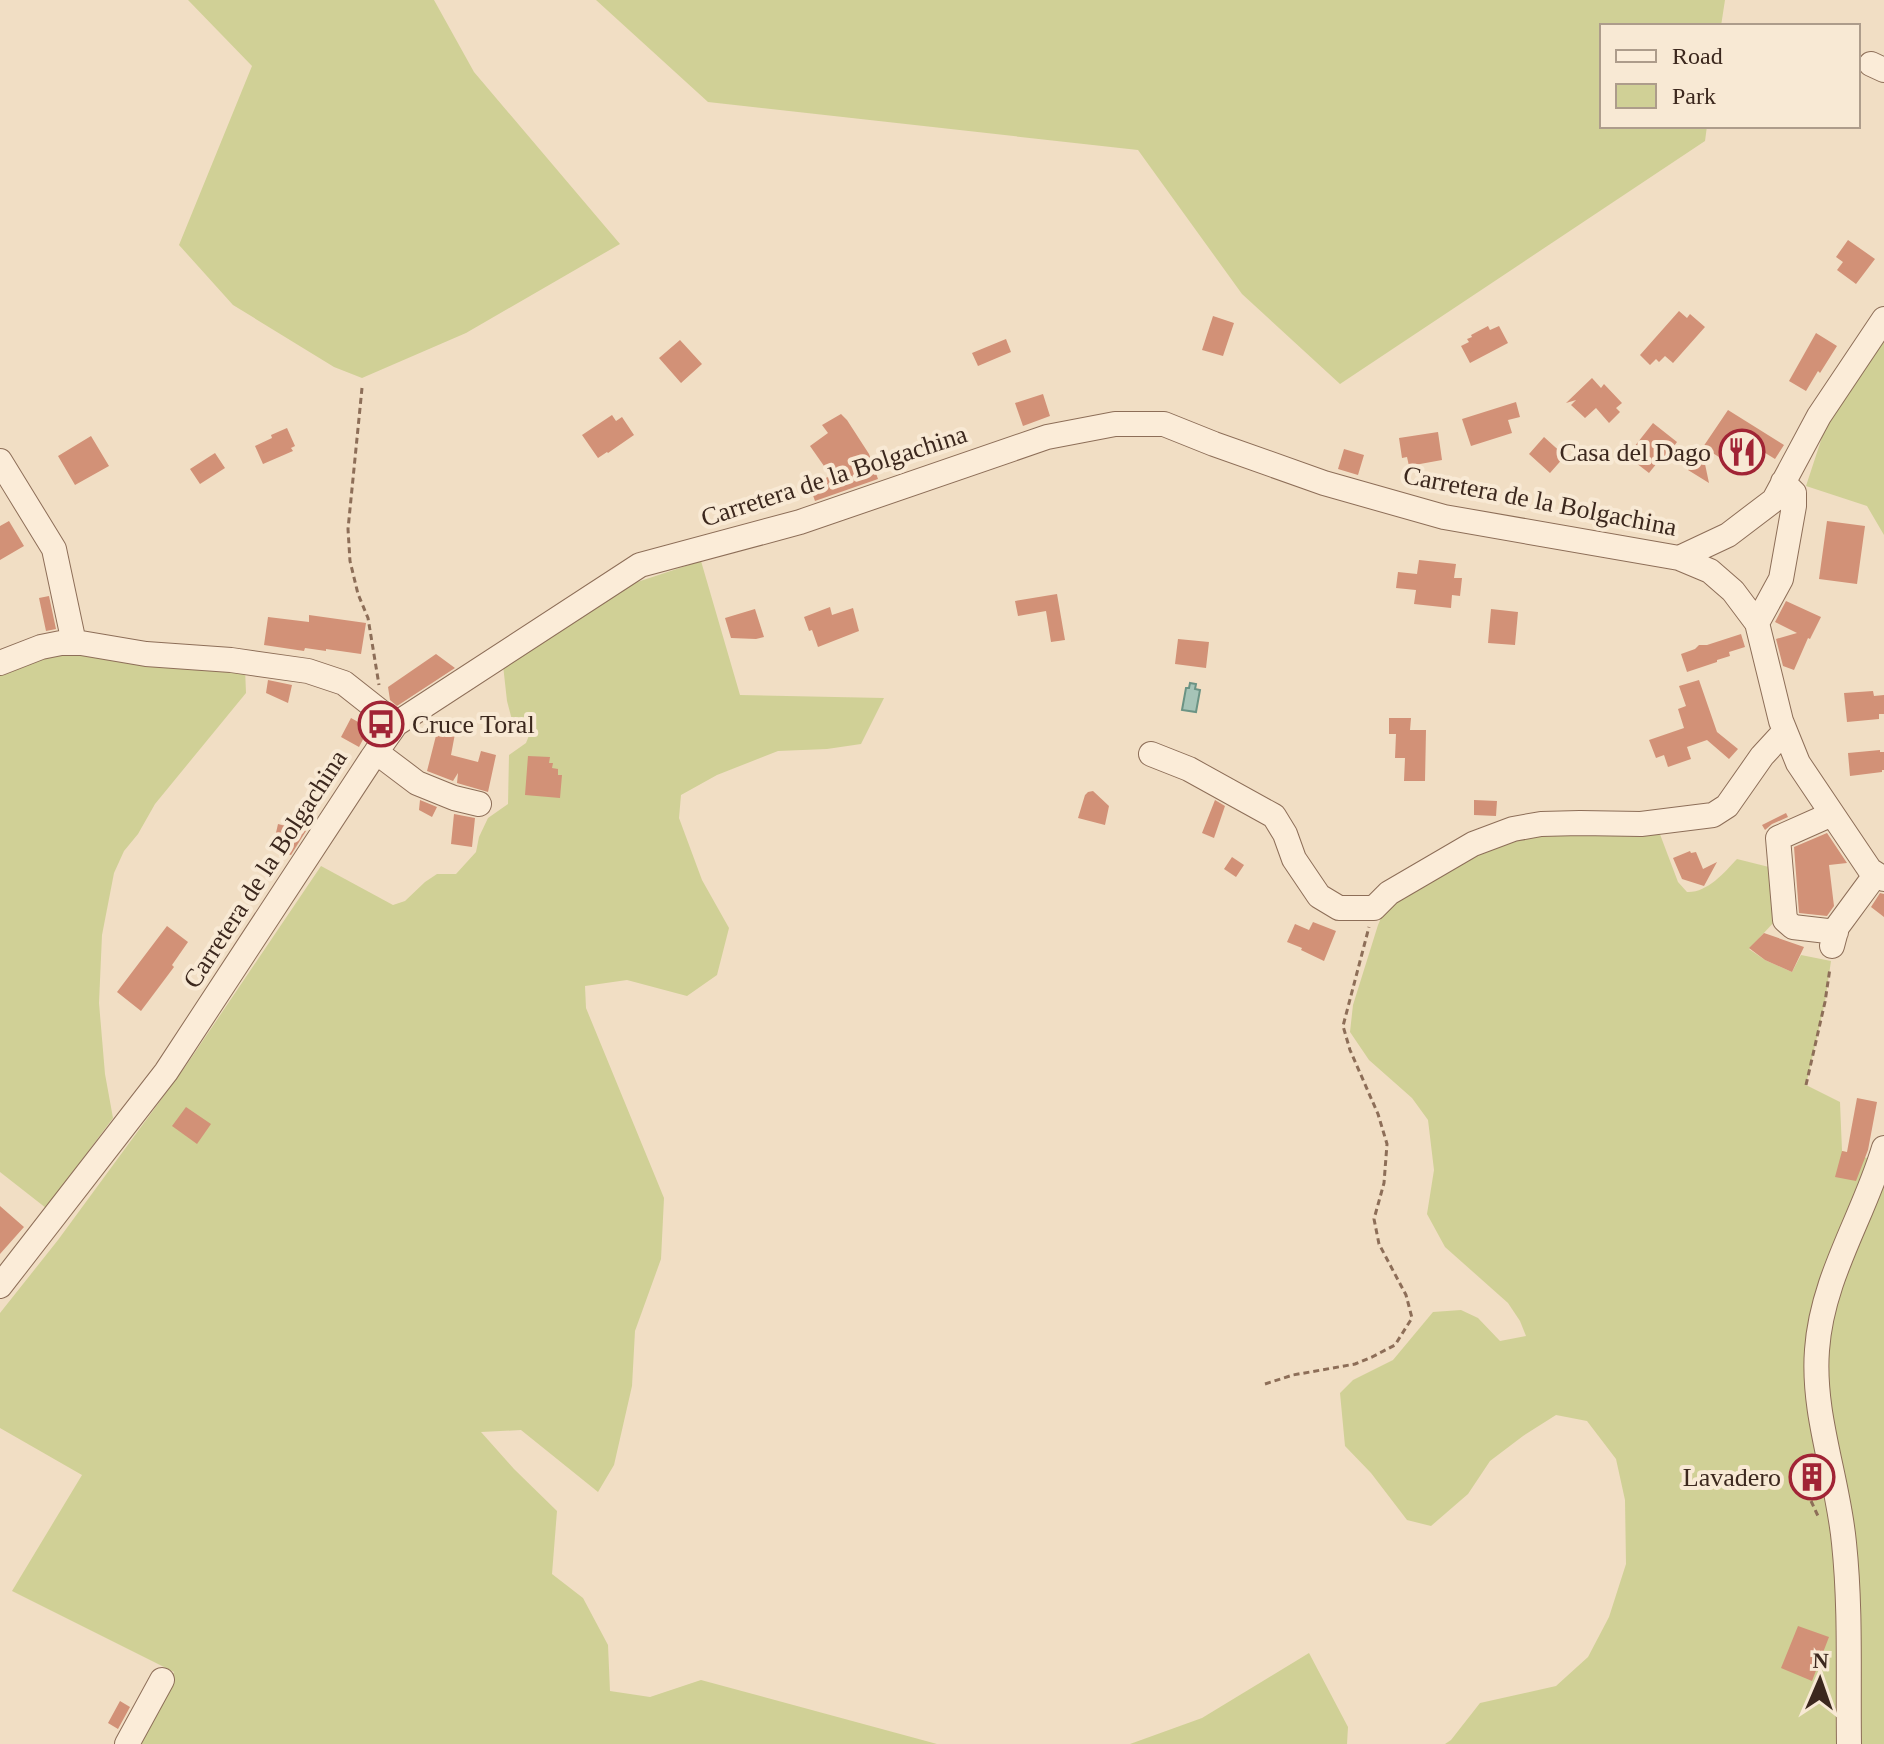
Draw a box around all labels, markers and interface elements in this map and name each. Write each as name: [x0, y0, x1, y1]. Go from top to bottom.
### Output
legend: [1600, 24, 1860, 128]
text: Road: [1672, 43, 1723, 69]
text: Park: [1672, 83, 1716, 109]
street label: Carretera de la Bolgachina: [697, 419, 971, 533]
restaurant icon: Casa del Dago: [1718, 428, 1766, 476]
place label: Casa del Dago: [1559, 438, 1711, 467]
street label: Carretera de la Bolgachina: [1401, 460, 1680, 542]
bus stop icon: Cruce Toral: [357, 700, 405, 748]
place label: Cruce Toral: [412, 710, 535, 739]
street label: Carretera de la Bolgachina: [177, 744, 353, 993]
building icon: Lavadero: [1788, 1453, 1836, 1501]
place label: Lavadero: [1683, 1463, 1781, 1492]
north arrow: [1780, 1640, 1860, 1720]
text: N: [1812, 1648, 1829, 1673]

